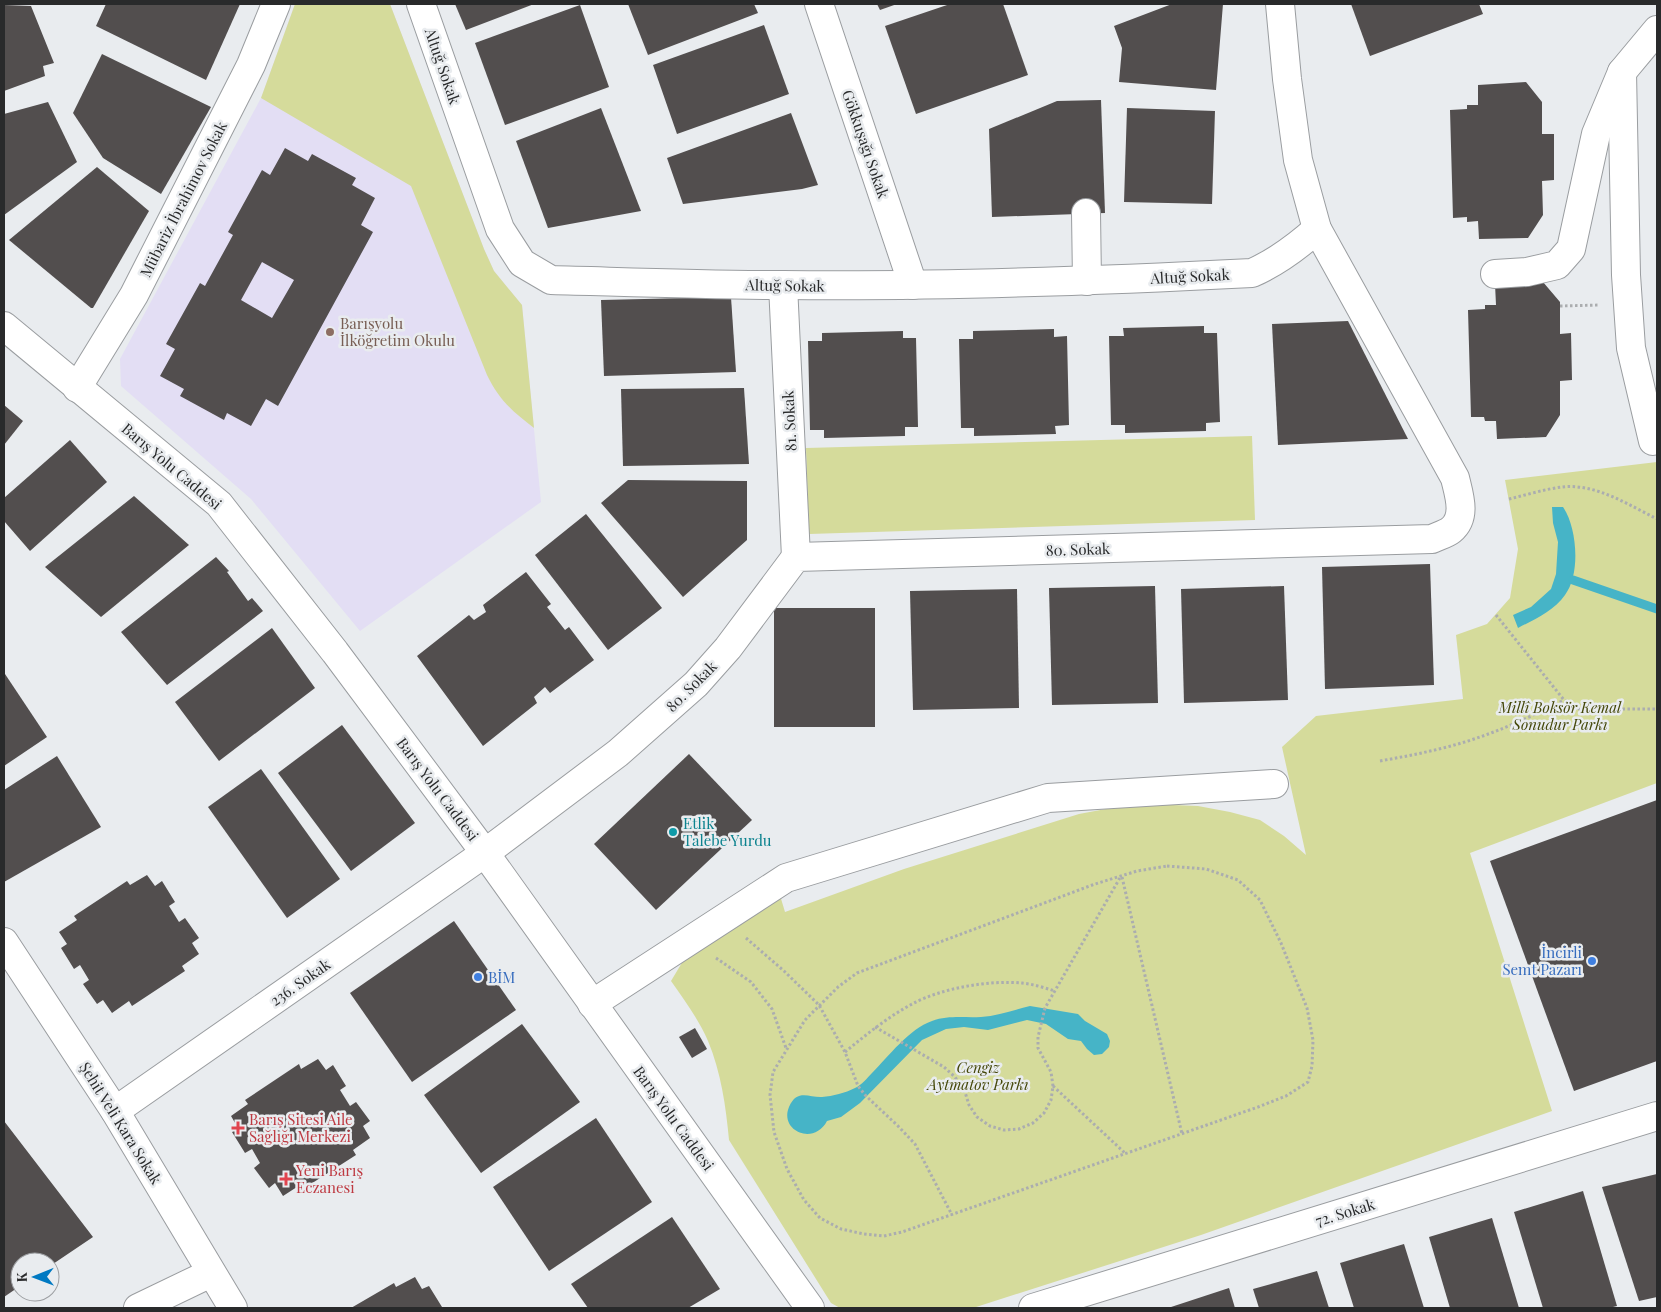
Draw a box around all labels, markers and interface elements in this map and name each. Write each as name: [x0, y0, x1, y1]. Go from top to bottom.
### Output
street label: Altuğ Sokak: [420, 24, 466, 108]
street label: Gökkuşağı Sokak: [838, 87, 894, 202]
street label: Mübariz İbrahimov Sokak: [135, 117, 231, 280]
street label: Altuğ Sokak: [1149, 264, 1231, 288]
street label: Altuğ Sokak: [744, 274, 826, 296]
place label: Barışyolu İlköğretim Okulu: [340, 313, 455, 350]
marker: Barışyolu İlköğretim Okulu: [324, 326, 336, 338]
street label: 81. Sokak: [777, 389, 801, 452]
street label: Barış Yolu Caddesi: [118, 418, 227, 514]
street label: 80. Sokak: [1046, 538, 1111, 560]
street label: 80. Sokak: [661, 656, 721, 716]
park label: Millî Boksör Kemal Sonudur Parkı: [1498, 697, 1622, 734]
street label: Barış Yolu Caddesi: [393, 733, 484, 845]
place label: Etlik Talebe Yurdu: [683, 813, 772, 850]
marker: Etlik Talebe Yurdu: [667, 826, 679, 838]
place label: İncirli Semt Pazarı: [1502, 942, 1583, 979]
street label: 236. Sokak: [266, 954, 335, 1010]
marker: İncirli Semt Pazarı: [1586, 955, 1598, 967]
place label: BİM: [488, 967, 515, 987]
marker: BİM: [472, 971, 484, 983]
park label: Cengiz Aytmatov Parkı: [926, 1057, 1029, 1094]
street label: Şehit Veli Kara Sokak: [75, 1058, 167, 1189]
street label: Barış Yolu Caddesi: [629, 1062, 719, 1175]
place label: Barış Sitesi Aile Sağlığı Merkezi: [249, 1109, 353, 1146]
marker: Barış Sitesi Aile Sağlığı Merkezi: [231, 1121, 245, 1135]
place label: Yeni Barış Eczanesi: [295, 1160, 363, 1197]
marker: Yeni Barış Eczanesi: [280, 1173, 292, 1185]
street label: 72. Sokak: [1313, 1193, 1378, 1230]
north arrow: [10, 1252, 60, 1302]
text: K: [12, 1271, 31, 1282]

